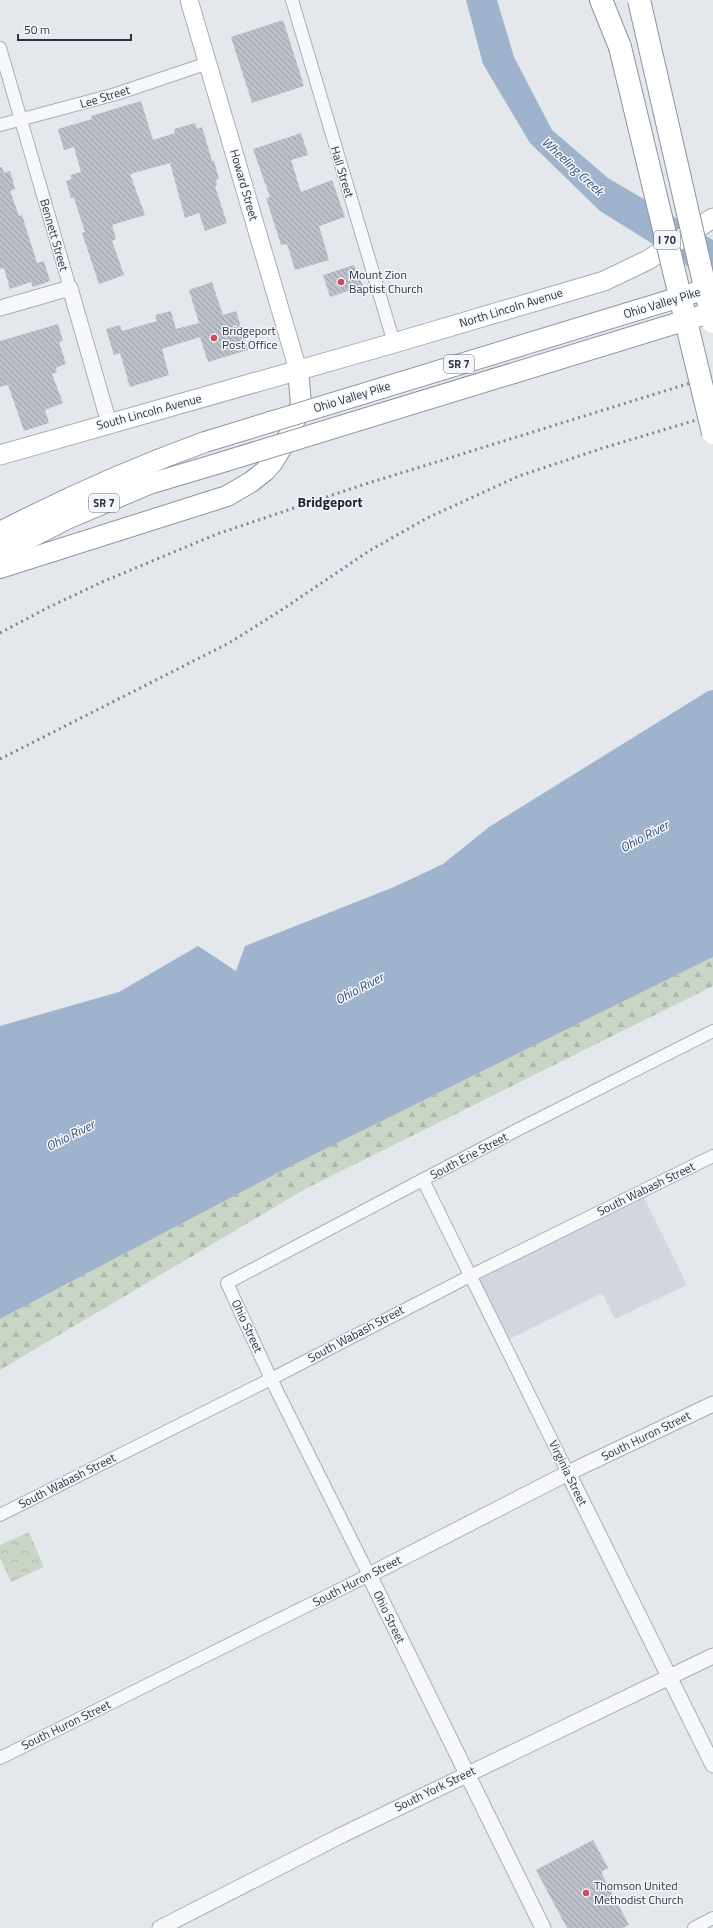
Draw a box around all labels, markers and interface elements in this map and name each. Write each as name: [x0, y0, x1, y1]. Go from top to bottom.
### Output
scale bar: [18, 16, 131, 42]
text: 50 m: [24, 20, 50, 39]
street label: Lee Street: [78, 80, 133, 113]
water label: Wheeling Creek: [537, 132, 610, 202]
street label: Hall Street: [326, 144, 360, 201]
street label: Howard Street: [225, 147, 264, 223]
street label: Bennett Street: [35, 196, 74, 274]
road number: I 70: [654, 231, 680, 249]
place label: Mount Zion Baptist Church: [349, 265, 423, 298]
marker: Mount Zion Baptist Church: [336, 277, 346, 287]
street label: Ohio Valley Pike: [621, 282, 703, 323]
street label: North Lincoln Avenue: [457, 283, 565, 332]
place label: Bridgeport Post Office: [222, 321, 278, 354]
marker: Bridgeport Post Office: [209, 333, 219, 343]
road number: SR 7: [444, 355, 474, 373]
street label: Ohio Valley Pike: [311, 376, 393, 417]
street label: South Lincoln Avenue: [94, 388, 204, 435]
district label: Bridgeport: [297, 491, 363, 512]
road number: SR 7: [89, 494, 119, 512]
water label: Ohio River: [616, 814, 674, 857]
water label: Ohio River: [331, 966, 389, 1009]
water label: Ohio River: [42, 1113, 100, 1156]
street label: South Erie Street: [427, 1127, 512, 1184]
street label: South Wabash Street: [594, 1156, 699, 1221]
street label: Ohio Street: [227, 1296, 268, 1356]
street label: South Wabash Street: [304, 1300, 408, 1367]
street label: South Huron Street: [598, 1405, 694, 1465]
street label: Virginia Street: [544, 1437, 593, 1510]
street label: South Wabash Street: [15, 1447, 119, 1513]
street label: South Huron Street: [309, 1550, 405, 1611]
street label: Ohio Street: [368, 1587, 411, 1647]
street label: South Huron Street: [18, 1694, 114, 1754]
street label: South York Street: [391, 1760, 479, 1816]
place label: Thomson United Methodist Church: [594, 1876, 684, 1909]
marker: Thomson United Methodist Church: [581, 1888, 591, 1898]

